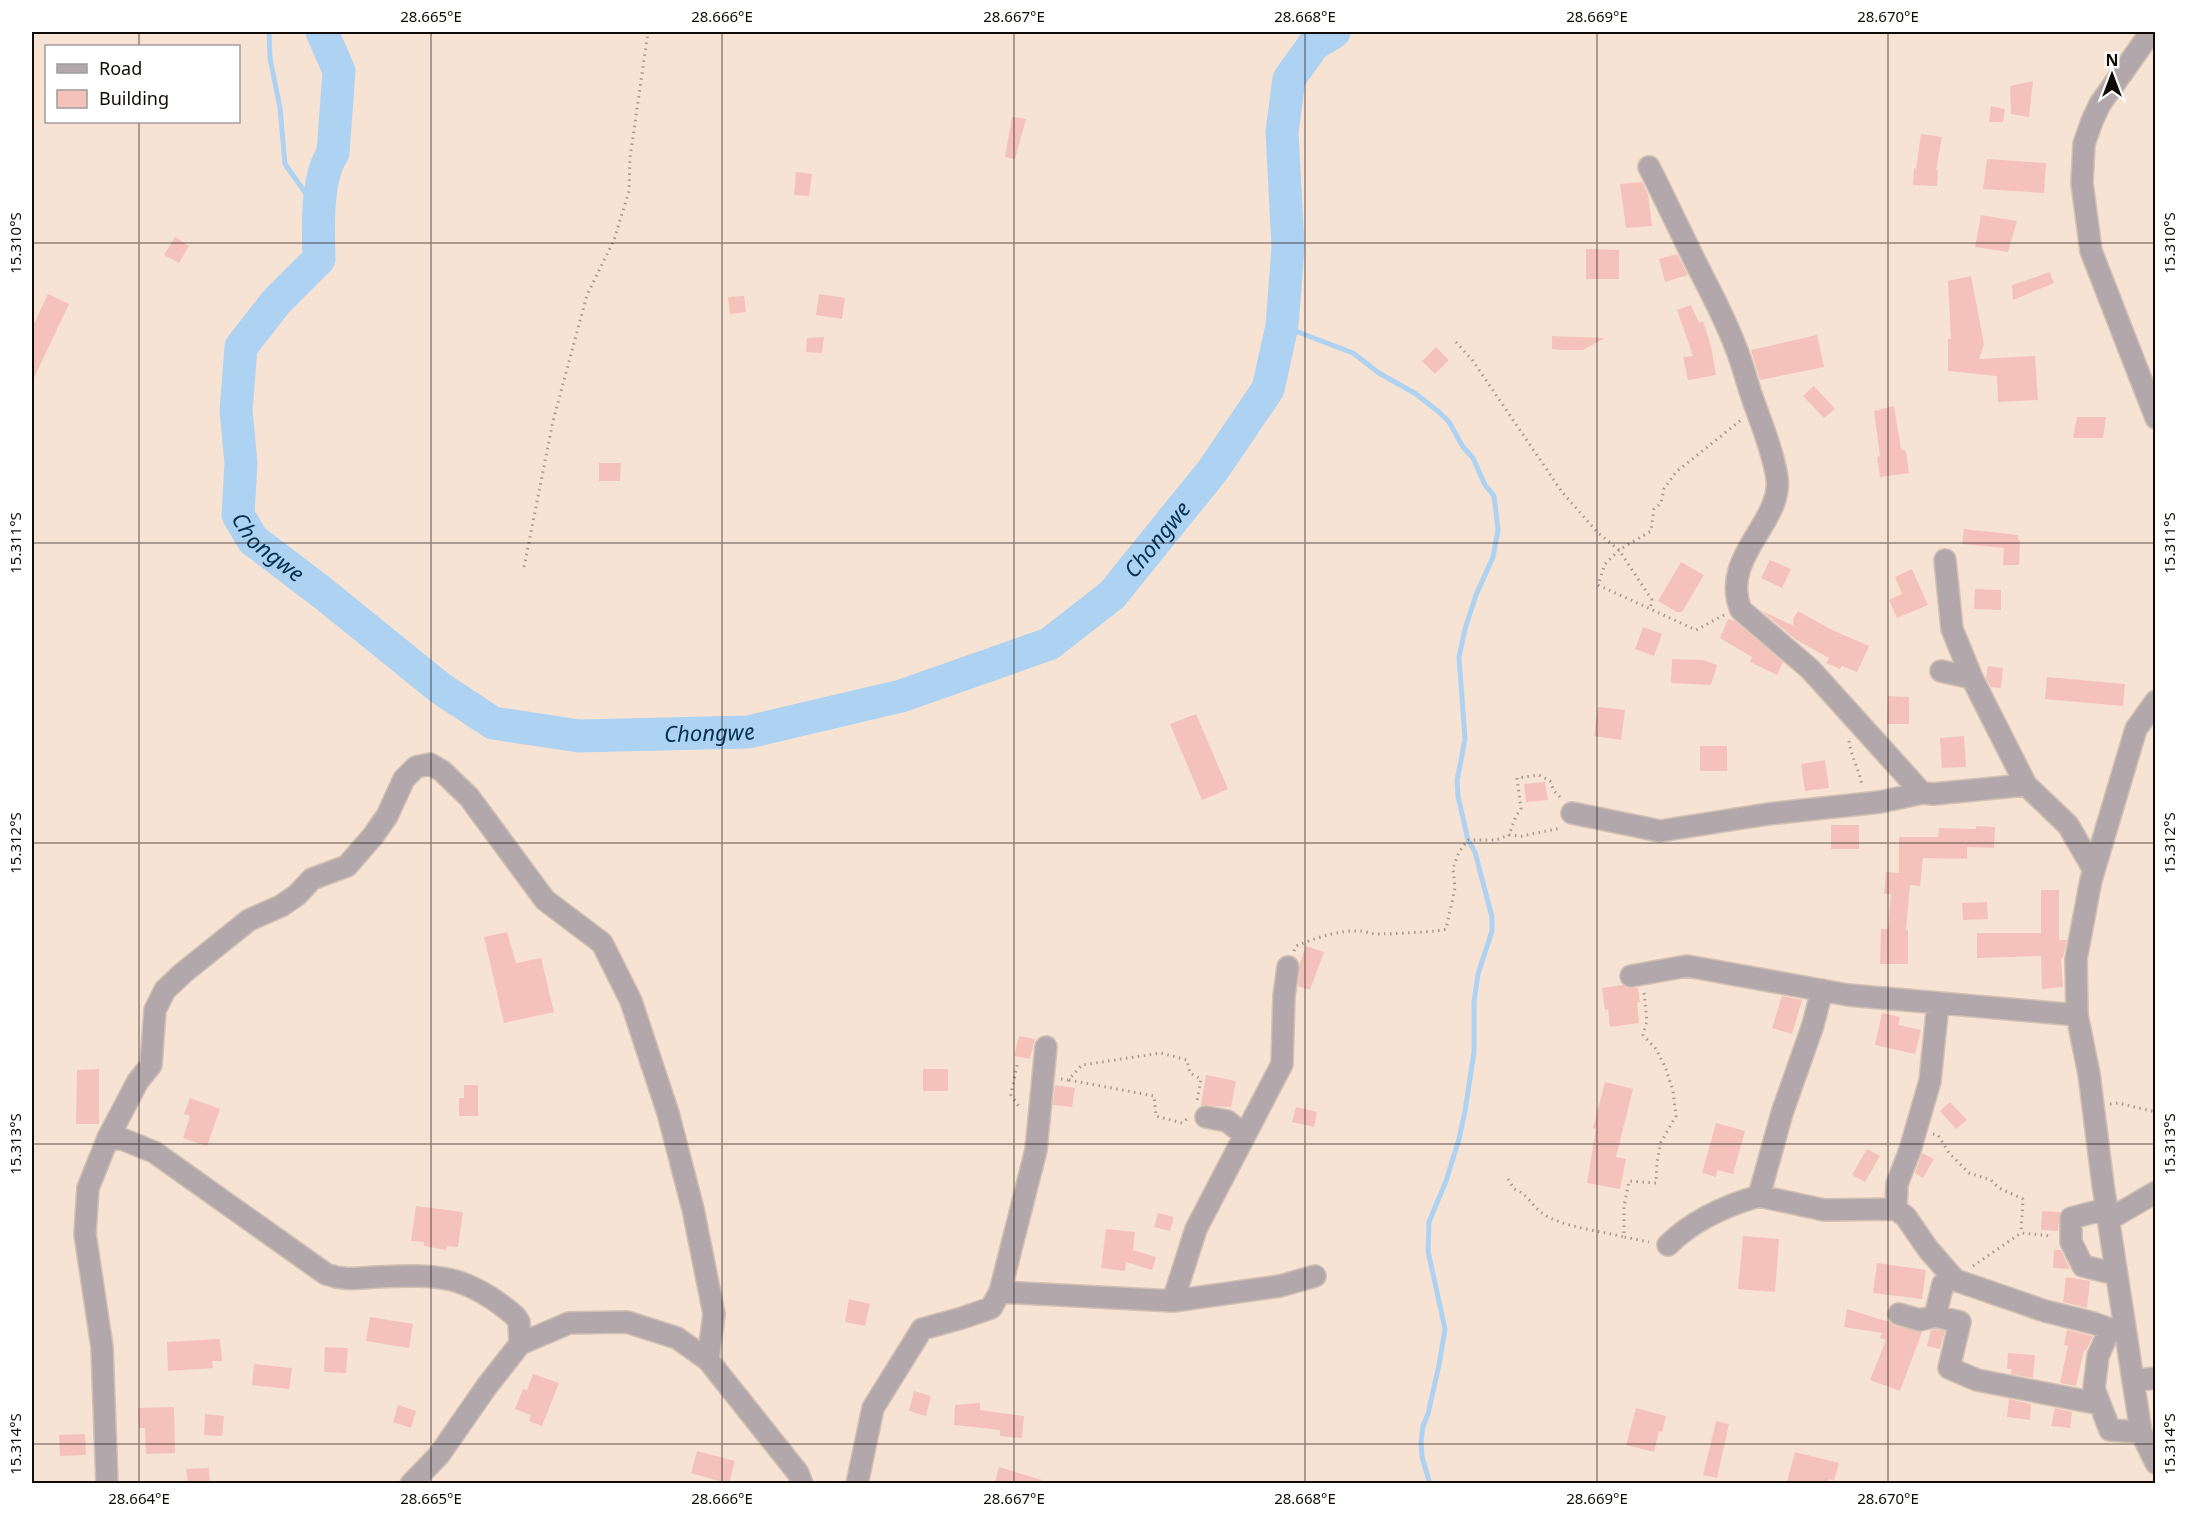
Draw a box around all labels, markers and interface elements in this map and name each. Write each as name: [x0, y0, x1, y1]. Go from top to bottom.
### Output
text: 28.665°E: [400, 6, 462, 26]
text: 28.666°E: [691, 6, 753, 26]
text: 28.667°E: [983, 6, 1045, 26]
text: 28.668°E: [1274, 6, 1336, 26]
text: 28.669°E: [1566, 6, 1628, 26]
text: 28.670°E: [1857, 6, 1919, 26]
legend: [45, 45, 240, 123]
north arrow: [2082, 45, 2142, 105]
text: N: [2105, 49, 2119, 71]
text: Road: [99, 56, 142, 80]
text: Building: [99, 86, 169, 110]
text: 15.310°S: [5, 212, 25, 274]
text: 15.310°S: [2159, 212, 2179, 274]
water label: Chongwe: [1116, 494, 1196, 583]
water label: Chongwe: [226, 506, 311, 588]
text: 15.311°S: [5, 512, 25, 574]
text: 15.311°S: [2159, 512, 2179, 574]
water label: Chongwe: [664, 715, 758, 748]
text: 15.312°S: [5, 812, 25, 874]
text: 15.312°S: [2159, 812, 2179, 874]
text: 15.313°S: [5, 1113, 25, 1175]
text: 15.313°S: [2159, 1113, 2179, 1175]
text: 15.314°S: [5, 1413, 25, 1475]
text: 15.314°S: [2159, 1413, 2179, 1475]
text: 28.664°E: [108, 1488, 170, 1508]
text: 28.665°E: [400, 1488, 462, 1508]
text: 28.666°E: [691, 1488, 753, 1508]
text: 28.667°E: [983, 1488, 1045, 1508]
text: 28.668°E: [1274, 1488, 1336, 1508]
text: 28.669°E: [1566, 1488, 1628, 1508]
text: 28.670°E: [1857, 1488, 1919, 1508]

